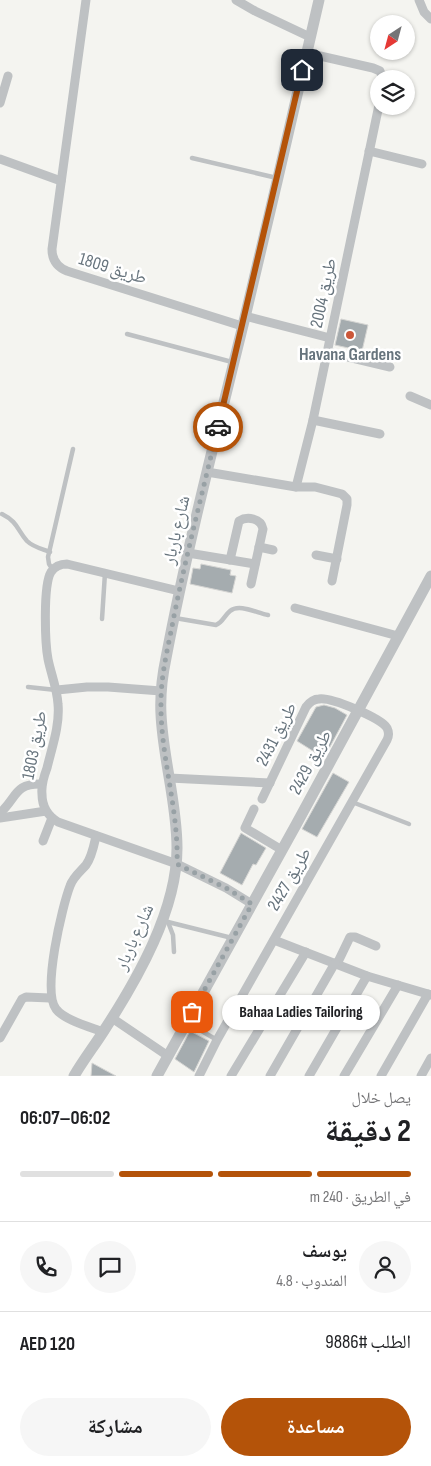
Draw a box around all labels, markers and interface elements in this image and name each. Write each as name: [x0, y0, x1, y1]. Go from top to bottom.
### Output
north arrow: [370, 15, 415, 60]
map controls: [370, 15, 415, 115]
pin: [281, 49, 323, 91]
icon: home: [288, 56, 316, 84]
button: layers: [370, 70, 415, 115]
street label: طريق 1809: [76, 248, 149, 289]
street label: طريق 2004: [306, 256, 341, 330]
marker: Havana Gardens: [344, 329, 356, 341]
place label: Havana Gardens: [299, 344, 401, 365]
courier: [193, 402, 243, 452]
icon: car: [204, 413, 232, 441]
street label: شارع باربار: [158, 494, 195, 568]
street label: طريق 2431: [252, 699, 301, 770]
street label: طريق 1803: [18, 709, 51, 781]
street label: طريق 2429: [285, 726, 336, 798]
street label: طريق 2427: [263, 844, 316, 915]
street label: شارع باربار: [110, 901, 158, 974]
pin: [171, 991, 213, 1033]
callout: Bahaa Ladies Tailoring: [222, 994, 380, 1030]
icon: bag: [178, 998, 206, 1026]
text: Bahaa Ladies Tailoring: [239, 1003, 363, 1022]
text: يصل خلال: [352, 1089, 411, 1108]
text: 06:02–06:07: [20, 1107, 110, 1130]
text: 2 دقيقة: [325, 1112, 411, 1151]
text: في الطريق · 240 m: [310, 1188, 411, 1207]
text: يوسف: [302, 1240, 347, 1263]
button: phone: [20, 1241, 72, 1293]
button: chat: [84, 1241, 136, 1293]
button: person: [359, 1241, 411, 1293]
text: المندوب · 4.8: [276, 1272, 347, 1291]
text: الطلب #9886: [325, 1331, 411, 1354]
text: AED 120: [20, 1333, 75, 1356]
button: مشاركة: [20, 1398, 211, 1456]
button: مساعدة: [221, 1398, 411, 1456]

